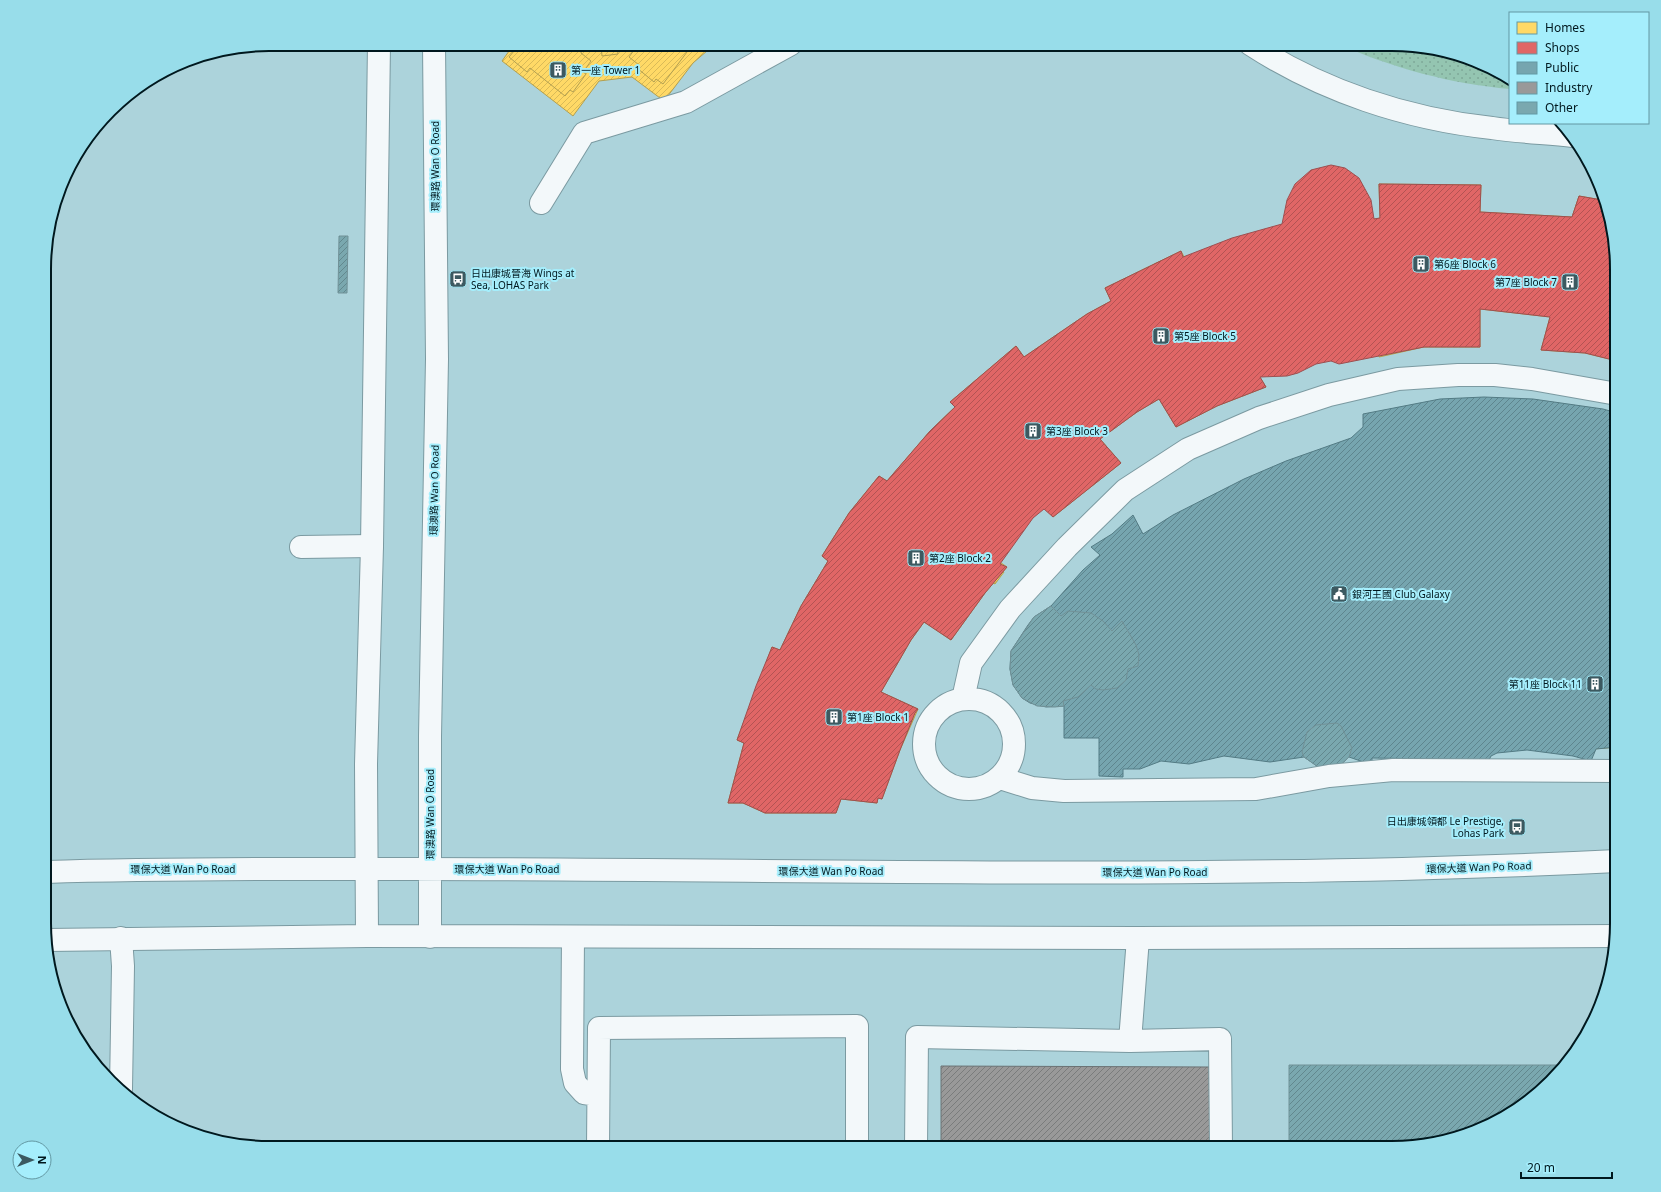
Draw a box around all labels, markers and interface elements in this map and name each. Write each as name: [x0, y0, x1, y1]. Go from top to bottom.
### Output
legend: [1509, 12, 1649, 124]
text: Homes: [1545, 19, 1585, 36]
text: Shops: [1545, 39, 1580, 56]
text: Public: [1545, 59, 1579, 76]
building icon: 第一座 Tower 1: [548, 60, 568, 80]
place label: 第一座 Tower 1: [571, 63, 640, 77]
text: Industry: [1545, 79, 1593, 96]
text: Other: [1545, 99, 1578, 116]
street label: 環澳路 Wan O Road: [428, 121, 442, 211]
building icon: 第6座 Block 6: [1411, 254, 1431, 274]
place label: 第6座 Block 6: [1434, 257, 1496, 271]
place label: 日出康城晉海 Wings at Sea, LOHAS Park: [471, 266, 575, 292]
bus stop icon: 日出康城晉海 Wings at Sea, LOHAS Park: [448, 269, 468, 289]
building icon: 第7座 Block 7: [1560, 272, 1580, 292]
place label: 第7座 Block 7: [1495, 275, 1557, 289]
building icon: 第5座 Block 5: [1151, 326, 1171, 346]
place label: 第5座 Block 5: [1174, 329, 1236, 343]
building icon: 第3座 Block 3: [1023, 421, 1043, 441]
place label: 第3座 Block 3: [1046, 424, 1108, 438]
street label: 環澳路 Wan O Road: [426, 445, 442, 535]
building icon: 第2座 Block 2: [906, 548, 926, 568]
place label: 第2座 Block 2: [929, 551, 991, 565]
public building icon: 銀河王國 Club Galaxy: [1329, 584, 1349, 604]
place label: 銀河王國 Club Galaxy: [1352, 587, 1451, 601]
building icon: 第11座 Block 11: [1585, 674, 1605, 694]
place label: 第11座 Block 11: [1509, 677, 1582, 691]
building icon: 第1座 Block 1: [824, 707, 844, 727]
place label: 第1座 Block 1: [847, 710, 909, 724]
street label: 環澳路 Wan O Road: [423, 769, 437, 859]
place label: 日出康城領都 Le Prestige, Lohas Park: [1387, 814, 1505, 840]
bus stop icon: 日出康城領都 Le Prestige, Lohas Park: [1507, 817, 1527, 837]
street label: 環保大道 Wan Po Road: [1426, 858, 1532, 876]
street label: 環保大道 Wan Po Road: [131, 862, 235, 876]
street label: 環保大道 Wan Po Road: [455, 862, 559, 876]
street label: 環保大道 Wan Po Road: [779, 864, 883, 878]
street label: 環保大道 Wan Po Road: [1103, 865, 1207, 879]
north arrow: [12, 1140, 52, 1180]
scale bar: [1521, 1154, 1612, 1180]
text: N: [35, 1156, 50, 1164]
text: 20 m: [1527, 1159, 1555, 1176]

